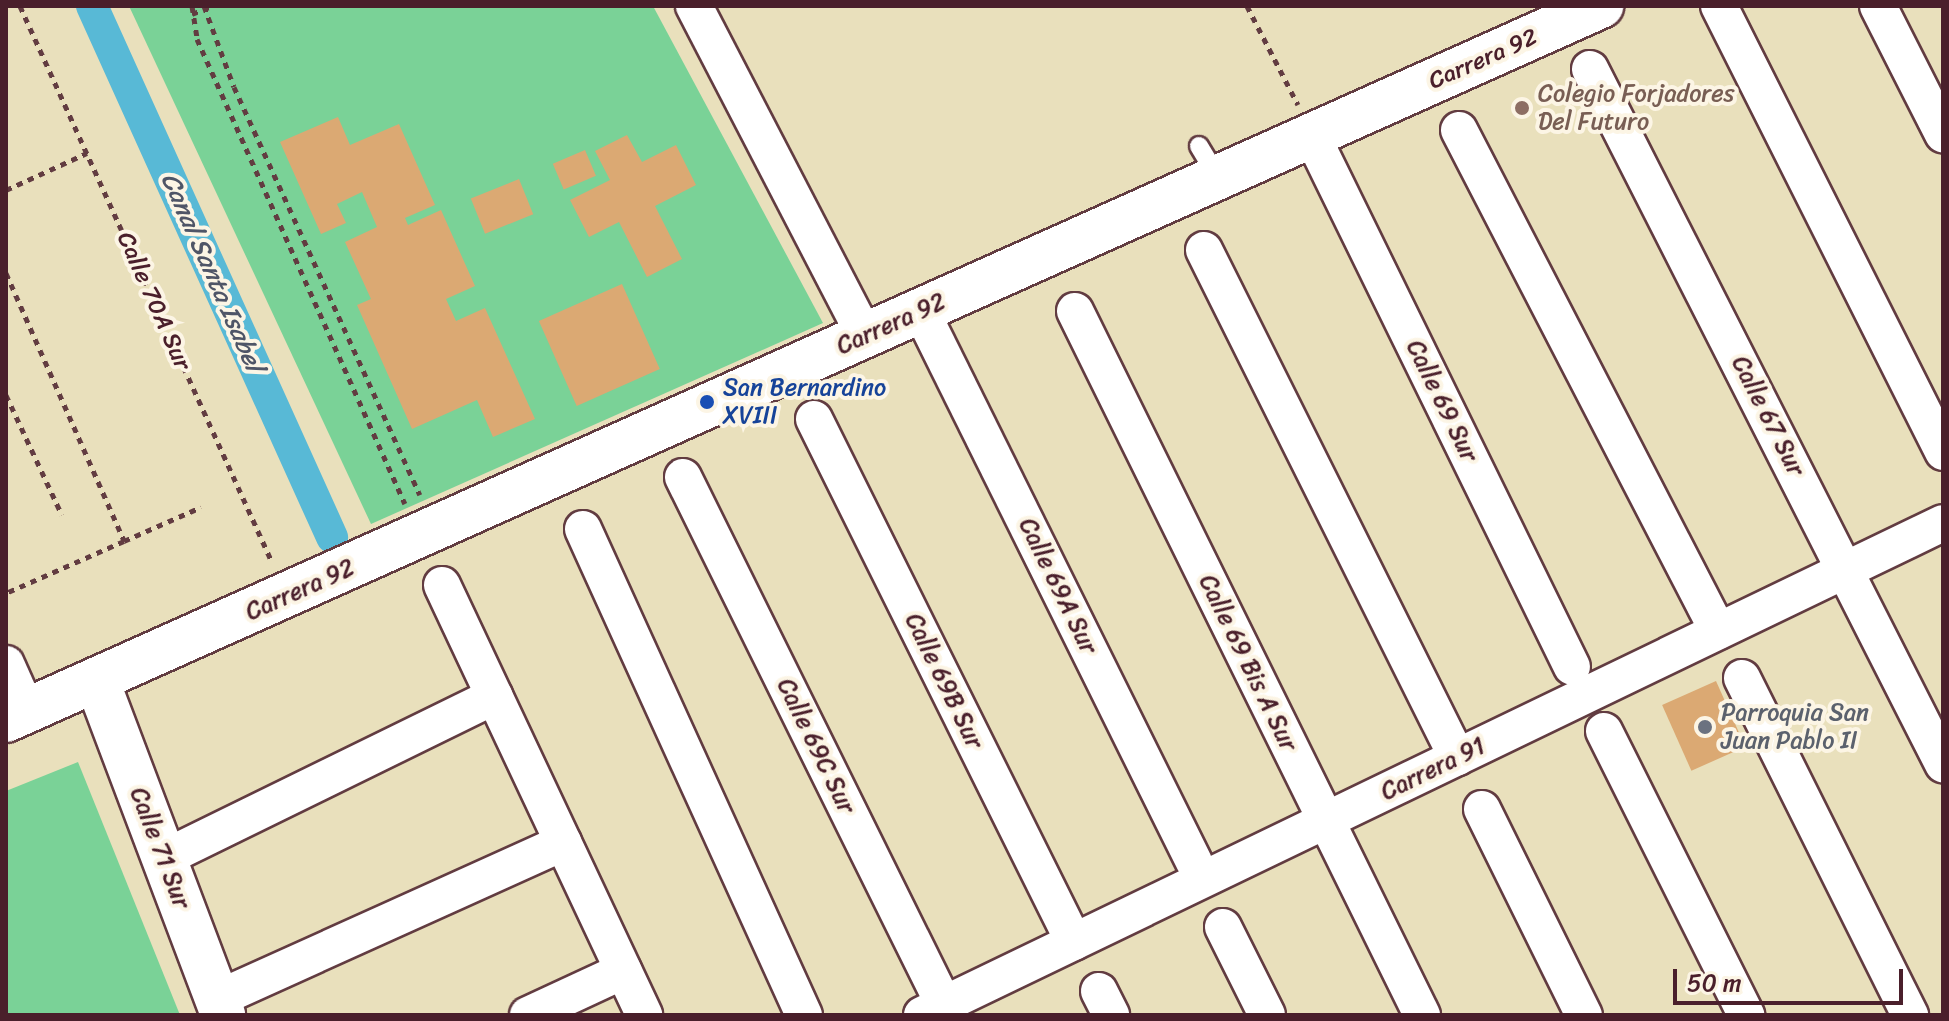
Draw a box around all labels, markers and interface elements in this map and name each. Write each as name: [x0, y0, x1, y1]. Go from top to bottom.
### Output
street label: Carrera 92: [1424, 22, 1542, 96]
place label: Colegio Forjadores Del Futuro: [1538, 80, 1734, 136]
marker: Colegio Forjadores Del Futuro: [1513, 99, 1531, 117]
water label: Canal Santa Isabel: [154, 167, 270, 377]
street label: Calle 70A Sur: [111, 228, 197, 374]
street label: Carrera 92: [832, 287, 950, 361]
street label: Calle 69 Sur: [1400, 336, 1484, 466]
street label: Calle 67 Sur: [1726, 351, 1810, 481]
place label: San Bernardino XVIII: [723, 374, 886, 430]
marker: San Bernardino XVIII: [698, 393, 716, 411]
street label: Calle 69A Sur: [1013, 513, 1103, 659]
street label: Carrera 92: [241, 553, 359, 627]
street label: Calle 69 Bis A Sur: [1193, 570, 1303, 756]
street label: Calle 69B Sur: [899, 609, 989, 753]
street label: Calle 69C Sur: [771, 674, 861, 818]
place label: Parroquia San Juan Pablo II: [1721, 699, 1869, 755]
marker: Parroquia San Juan Pablo II: [1696, 718, 1714, 736]
street label: Carrera 91: [1376, 731, 1490, 807]
street label: Calle 71 Sur: [124, 783, 196, 913]
scale bar: [1677, 953, 1907, 1003]
text: 50 m: [1687, 962, 1742, 1004]

